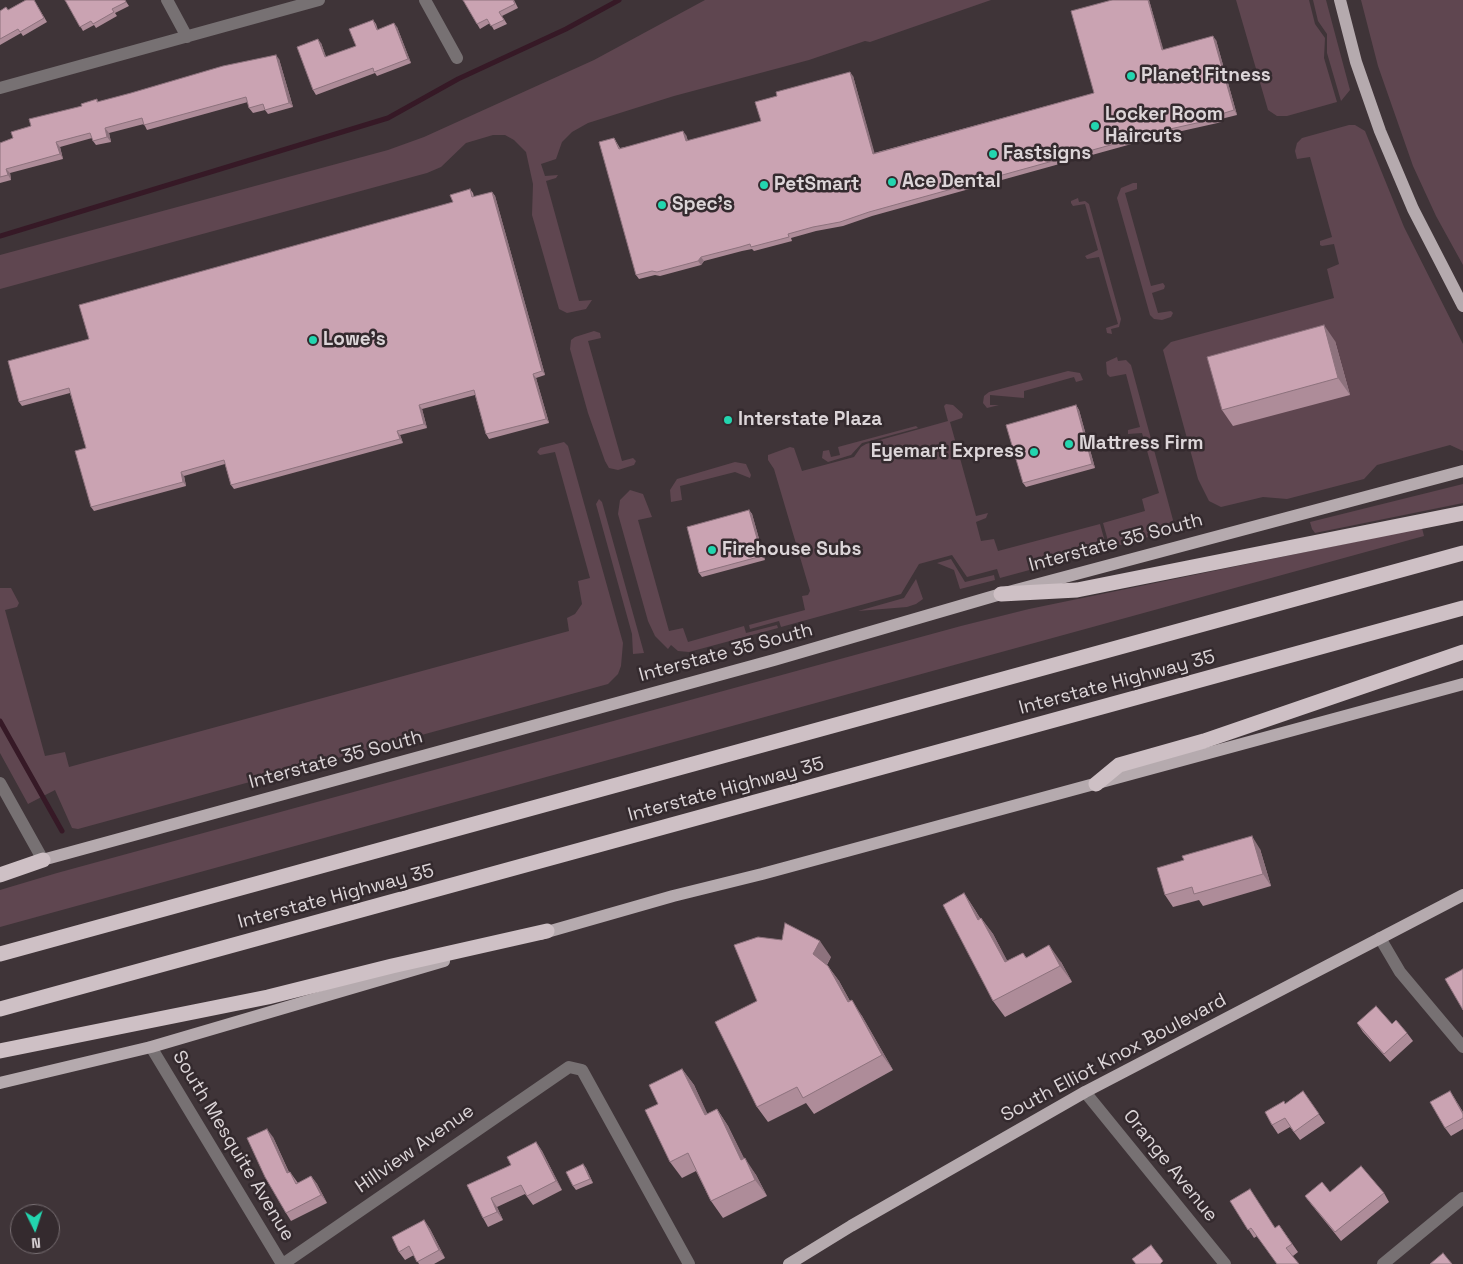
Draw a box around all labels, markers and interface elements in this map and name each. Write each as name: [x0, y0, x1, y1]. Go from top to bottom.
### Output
place label: Planet Fitness: [1141, 65, 1271, 87]
marker: Planet Fitness: [1125, 70, 1137, 82]
place label: Locker Room Haircuts: [1105, 104, 1223, 148]
marker: Locker Room Haircuts: [1089, 120, 1101, 132]
place label: Fastsigns: [1003, 143, 1091, 165]
marker: Fastsigns: [987, 148, 999, 160]
place label: Ace Dental: [902, 171, 1001, 193]
place label: PetSmart: [774, 174, 859, 196]
marker: Ace Dental: [886, 176, 898, 188]
marker: PetSmart: [758, 179, 770, 191]
place label: Spec's: [672, 194, 733, 216]
marker: Spec's: [656, 199, 668, 211]
place label: Lowe's: [323, 329, 386, 351]
marker: Lowe's: [307, 334, 319, 346]
place label: Interstate Plaza: [738, 409, 882, 431]
marker: Interstate Plaza: [722, 414, 734, 426]
place label: Mattress Firm: [1079, 433, 1203, 455]
marker: Mattress Firm: [1063, 438, 1075, 450]
place label: Eyemart Express: [871, 441, 1024, 463]
marker: Eyemart Express: [1028, 446, 1040, 458]
street label: Interstate 35 South: [1027, 509, 1205, 577]
place label: Firehouse Subs: [722, 539, 861, 561]
marker: Firehouse Subs: [706, 544, 718, 556]
street label: Interstate 35 South: [637, 619, 815, 687]
street label: Interstate Highway 35: [1017, 646, 1217, 720]
street label: Interstate 35 South: [247, 726, 425, 794]
street label: Interstate Highway 35: [626, 753, 826, 827]
street label: Interstate Highway 35: [236, 860, 436, 934]
street label: South Elliot Knox Boulevard: [997, 989, 1231, 1127]
street label: South Mesquite Avenue: [167, 1047, 299, 1245]
street label: Hillview Avenue: [351, 1100, 479, 1198]
street label: Orange Avenue: [1118, 1105, 1222, 1227]
north arrow: [10, 1204, 60, 1254]
text: N: [31, 1234, 41, 1252]

